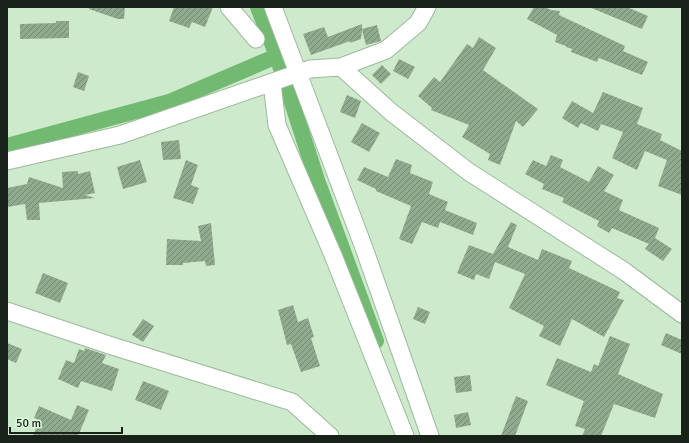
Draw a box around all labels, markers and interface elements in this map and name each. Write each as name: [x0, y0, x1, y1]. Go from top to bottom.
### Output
scale bar: [10, 409, 122, 435]
text: 50 m: [16, 416, 41, 431]

